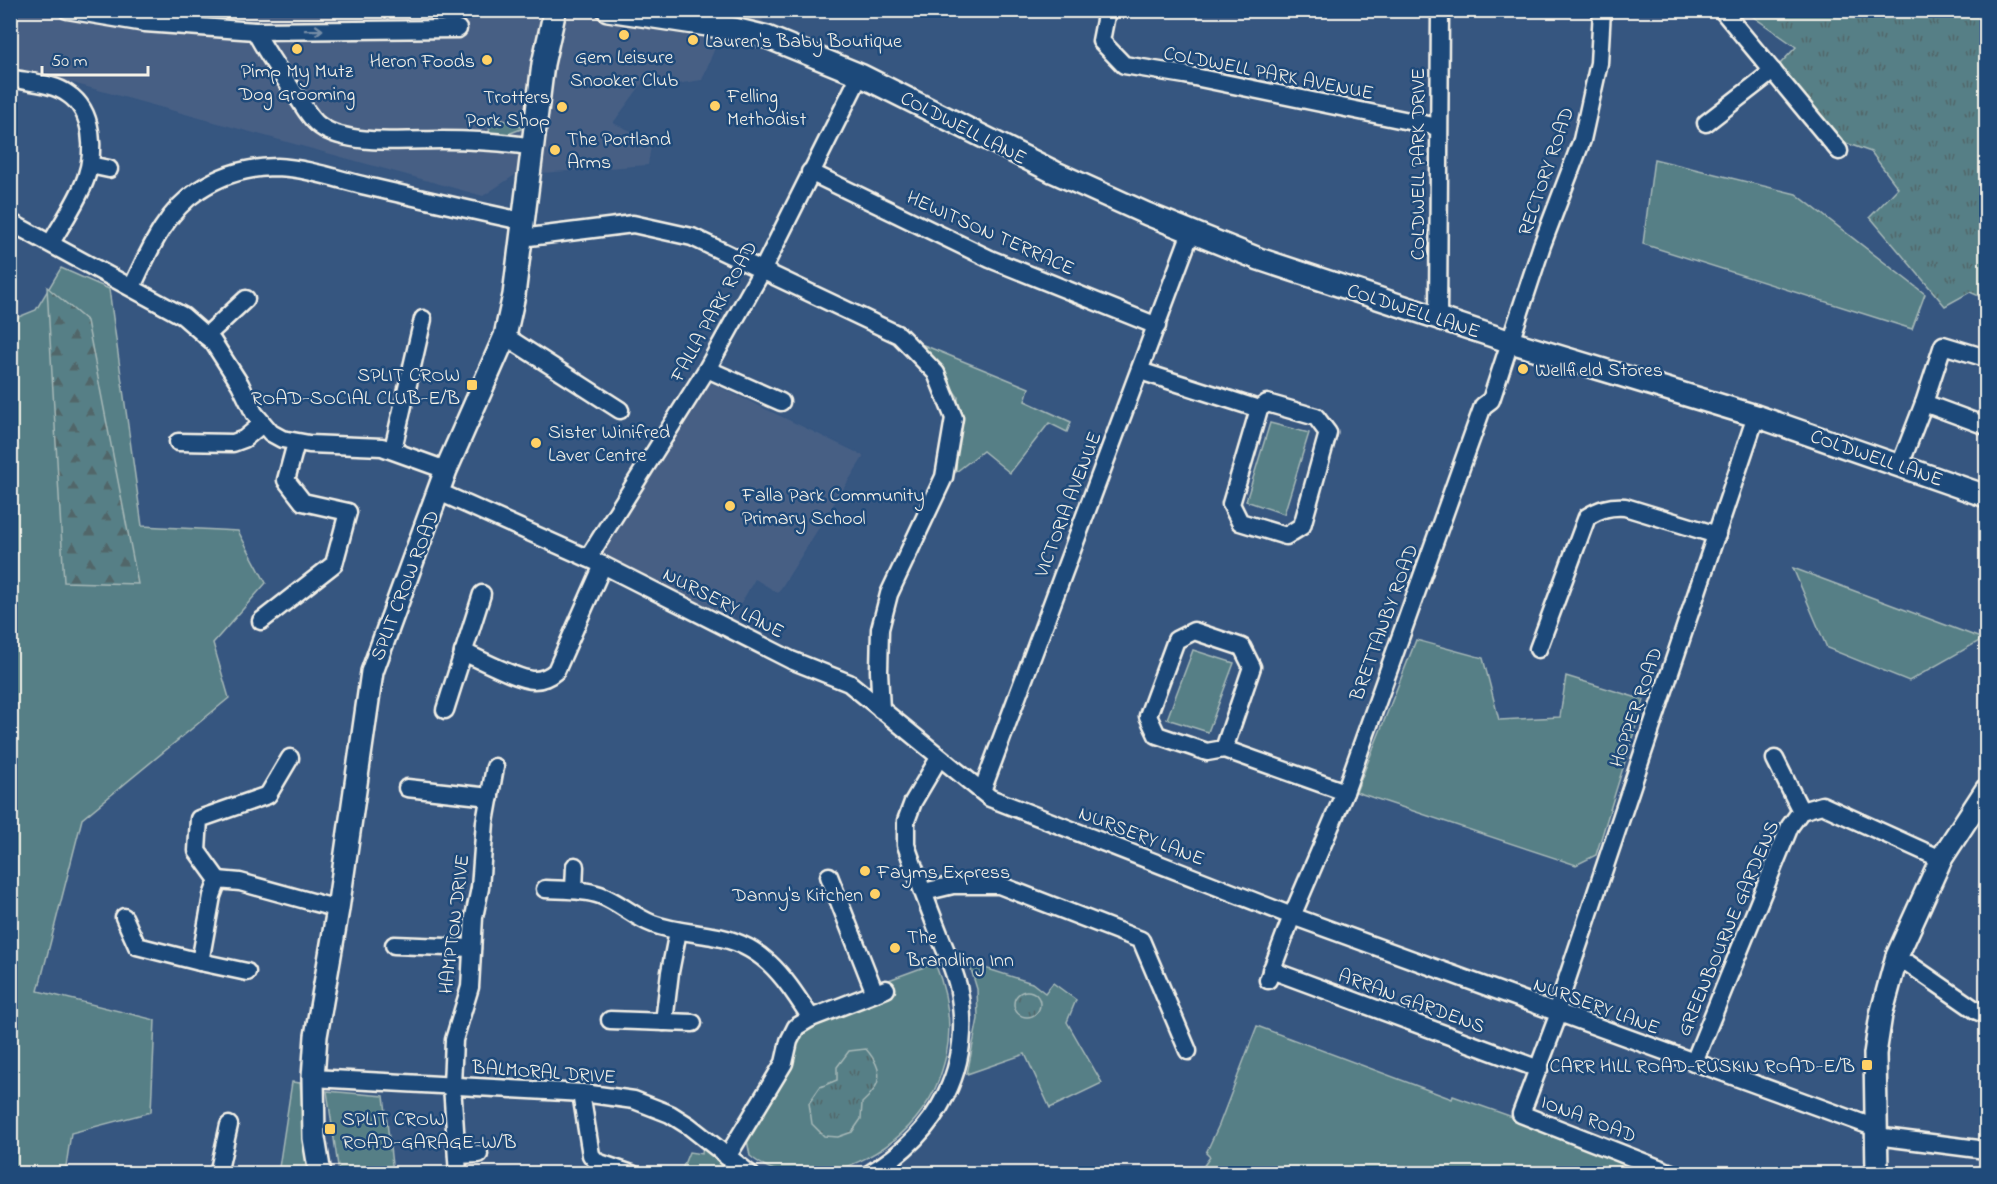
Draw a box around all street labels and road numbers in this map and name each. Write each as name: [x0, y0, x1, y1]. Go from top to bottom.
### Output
street label: COLDWELL PARK AVENUE: [1161, 40, 1376, 109]
street label: COLDWELL PARK DRIVE: [1405, 68, 1434, 260]
street label: COLDWELL LANE: [895, 85, 1031, 174]
street label: RECTORY ROAD: [1512, 104, 1583, 240]
street label: HEWITSON TERRACE: [901, 184, 1079, 284]
street label: FALLA PARK ROAD: [664, 236, 766, 389]
street label: COLDWELL LANE: [1343, 277, 1484, 348]
street label: COLDWELL LANE: [1806, 423, 1946, 496]
street label: VICTORIA AVENUE: [1028, 428, 1110, 583]
street label: SPLIT CROW ROAD: [364, 506, 448, 665]
street label: BRETTANBY ROAD: [1343, 541, 1427, 706]
street label: NURSERY LANE: [657, 561, 789, 647]
street label: HOPPER ROAD: [1603, 644, 1671, 772]
street label: NURSERY LANE: [1074, 800, 1208, 875]
street label: GREENBOURNE GARDENS: [1671, 817, 1788, 1041]
street label: HAMPTON DRIVE: [433, 853, 478, 996]
street label: ARRAN GARDENS: [1334, 962, 1489, 1042]
street label: NURSERY LANE: [1529, 971, 1663, 1044]
street label: BALMORAL DRIVE: [470, 1054, 617, 1093]
street label: IONA ROAD: [1536, 1089, 1640, 1152]

